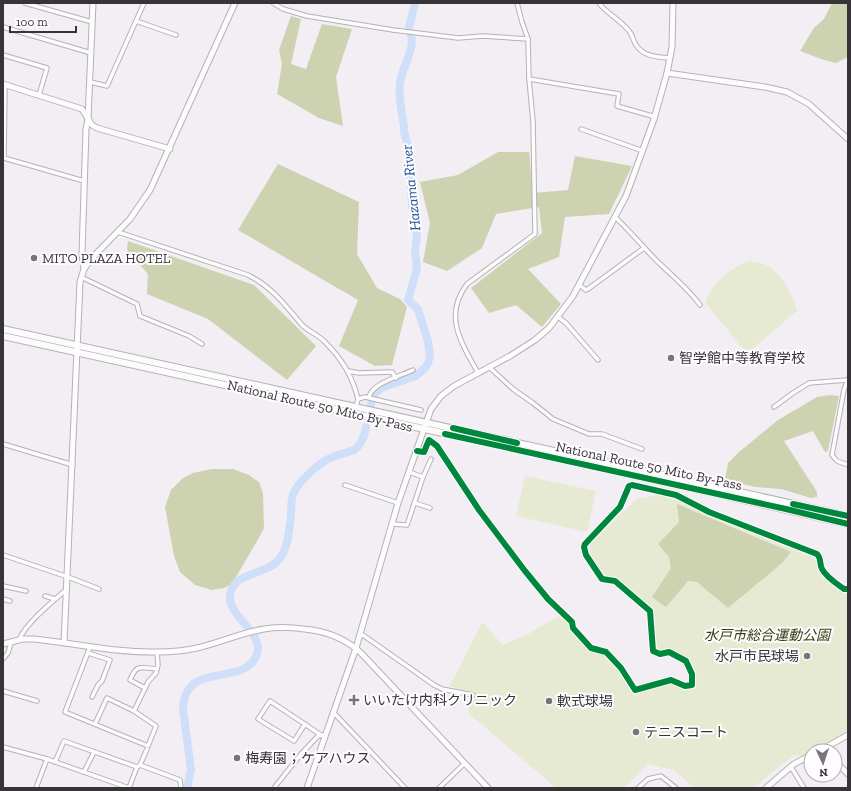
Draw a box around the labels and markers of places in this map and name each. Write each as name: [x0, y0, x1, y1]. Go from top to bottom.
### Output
place label: MITO PLAZA HOTEL: [42, 250, 171, 267]
marker: MITO PLAZA HOTEL: [29, 253, 39, 263]
place label: 智学館中等教育学校: [679, 350, 805, 367]
marker: 智学館中等教育学校: [666, 353, 676, 363]
place label: 水戸市民球場: [715, 648, 799, 665]
marker: 水戸市民球場: [802, 651, 812, 661]
place label: いいたけ内科クリニック: [363, 692, 517, 709]
place label: 軟式球場: [557, 693, 613, 710]
marker: いいたけ内科クリニック: [348, 694, 360, 706]
marker: 軟式球場: [544, 696, 554, 706]
place label: テニスコート: [644, 724, 728, 741]
marker: テニスコート: [631, 727, 641, 737]
place label: 梅寿園；ケアハウス: [245, 750, 370, 767]
marker: 梅寿園；ケアハウス: [232, 753, 242, 763]

